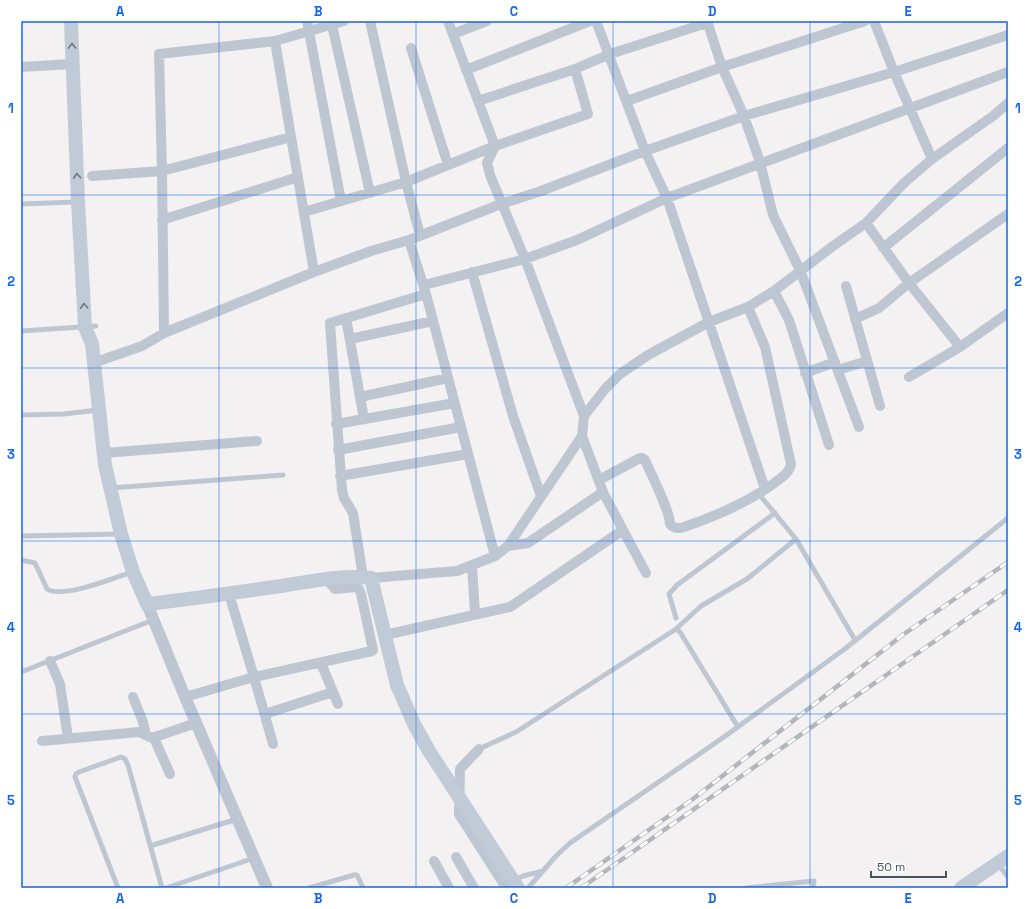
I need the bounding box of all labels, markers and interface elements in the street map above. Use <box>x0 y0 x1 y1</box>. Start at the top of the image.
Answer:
text: A <box>116 3 125 20</box>
text: B <box>314 3 323 20</box>
text: C <box>510 3 518 20</box>
text: D <box>708 3 717 20</box>
text: E <box>904 3 912 20</box>
one-way arrow <box>67 43 76 49</box>
text: 1 <box>8 100 14 117</box>
text: 1 <box>1015 100 1021 117</box>
one-way arrow <box>73 173 82 179</box>
text: 2 <box>7 273 15 290</box>
text: 2 <box>1014 273 1022 290</box>
one-way arrow <box>80 303 89 309</box>
text: 3 <box>7 446 15 463</box>
text: 3 <box>1014 446 1022 463</box>
text: 4 <box>7 619 15 636</box>
text: 4 <box>1014 619 1022 636</box>
text: 5 <box>7 792 15 809</box>
text: 5 <box>1014 792 1022 809</box>
scale bar <box>871 853 946 879</box>
text: 50 m <box>877 859 905 875</box>
text: A <box>116 890 125 907</box>
text: B <box>314 890 323 907</box>
text: C <box>510 890 518 907</box>
text: D <box>708 890 717 907</box>
text: E <box>904 890 912 907</box>

